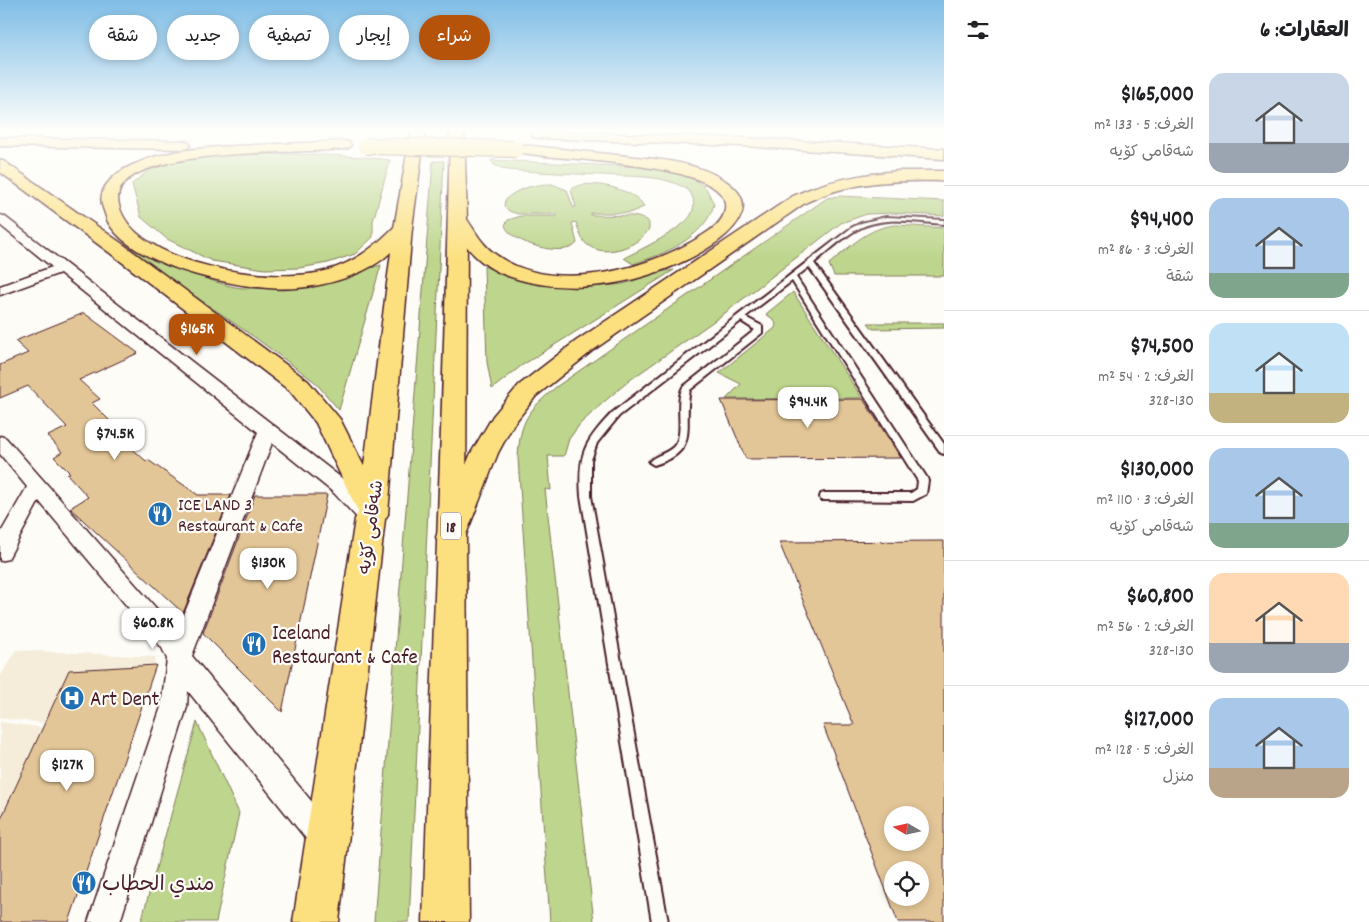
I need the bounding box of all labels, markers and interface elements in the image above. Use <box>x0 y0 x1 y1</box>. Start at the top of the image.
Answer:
chip: شقة <box>89 15 157 60</box>
chip: جديد <box>167 15 239 60</box>
chip: تصفية <box>249 15 329 60</box>
chip: إيجار <box>339 15 409 60</box>
chip: شراء <box>419 15 490 60</box>
icon: filters <box>964 16 992 44</box>
text: العقارات: 6 <box>1260 17 1349 47</box>
text: $165,000 <box>1120 81 1194 111</box>
icon: home <box>1249 93 1309 153</box>
text: الغرف: 5 · 133 m² <box>1094 114 1194 137</box>
text: شەقامی کۆیە <box>1110 141 1194 164</box>
text: $94,400 <box>1129 206 1194 236</box>
icon: home <box>1249 218 1309 278</box>
text: الغرف: 3 · 86 m² <box>1098 239 1194 262</box>
text: شقة <box>1166 266 1194 289</box>
pin: $165K <box>162 314 232 356</box>
text: $165K <box>180 318 214 341</box>
text: $74,500 <box>1130 333 1194 363</box>
icon: home <box>1249 343 1309 403</box>
text: الغرف: 2 · 54 m² <box>1098 366 1194 389</box>
pin: $94.4K <box>767 386 849 429</box>
text: 328-130 <box>1149 390 1194 413</box>
text: $94.4K <box>789 391 827 414</box>
pin: $74.5K <box>74 418 156 461</box>
text: $74.5K <box>96 423 134 446</box>
text: $130,000 <box>1120 456 1194 486</box>
icon: home <box>1249 468 1309 528</box>
street label: شەقامی کۆیە <box>353 479 391 576</box>
text: الغرف: 3 · 110 m² <box>1096 489 1194 512</box>
place label: ICE LAND 3 Restaurant & Cafe <box>178 494 303 540</box>
restaurant icon: ICE LAND 3 Restaurant & Cafe <box>147 501 173 527</box>
road number: 18 <box>441 512 461 540</box>
text: شەقامی کۆیە <box>1110 516 1194 539</box>
pin: $130K <box>233 548 303 590</box>
text: $130K <box>251 552 285 575</box>
text: $60,800 <box>1126 583 1194 613</box>
icon: home <box>1249 593 1309 653</box>
pin: $60.8K <box>112 608 194 650</box>
text: $60.8K <box>132 612 174 635</box>
text: الغرف: 2 · 56 m² <box>1097 616 1194 639</box>
place label: Iceland Restaurant & Cafe <box>272 620 418 674</box>
restaurant icon: Iceland Restaurant & Cafe <box>241 631 267 657</box>
text: 328-130 <box>1149 640 1194 663</box>
hospital icon: Art Dent <box>59 685 85 711</box>
place label: Art Dent <box>90 686 160 716</box>
text: $127,000 <box>1123 706 1194 736</box>
icon: home <box>1249 718 1309 778</box>
text: الغرف: 5 · 128 m² <box>1095 739 1194 762</box>
pin: $127K <box>32 750 102 792</box>
text: $127K <box>51 754 83 777</box>
text: منزل <box>1162 766 1194 789</box>
north arrow <box>884 806 929 851</box>
map controls <box>884 806 929 906</box>
button: locate <box>884 861 929 906</box>
restaurant icon: مندي الحطاب <box>71 870 97 896</box>
place label: مندي الحطاب <box>102 871 215 901</box>

